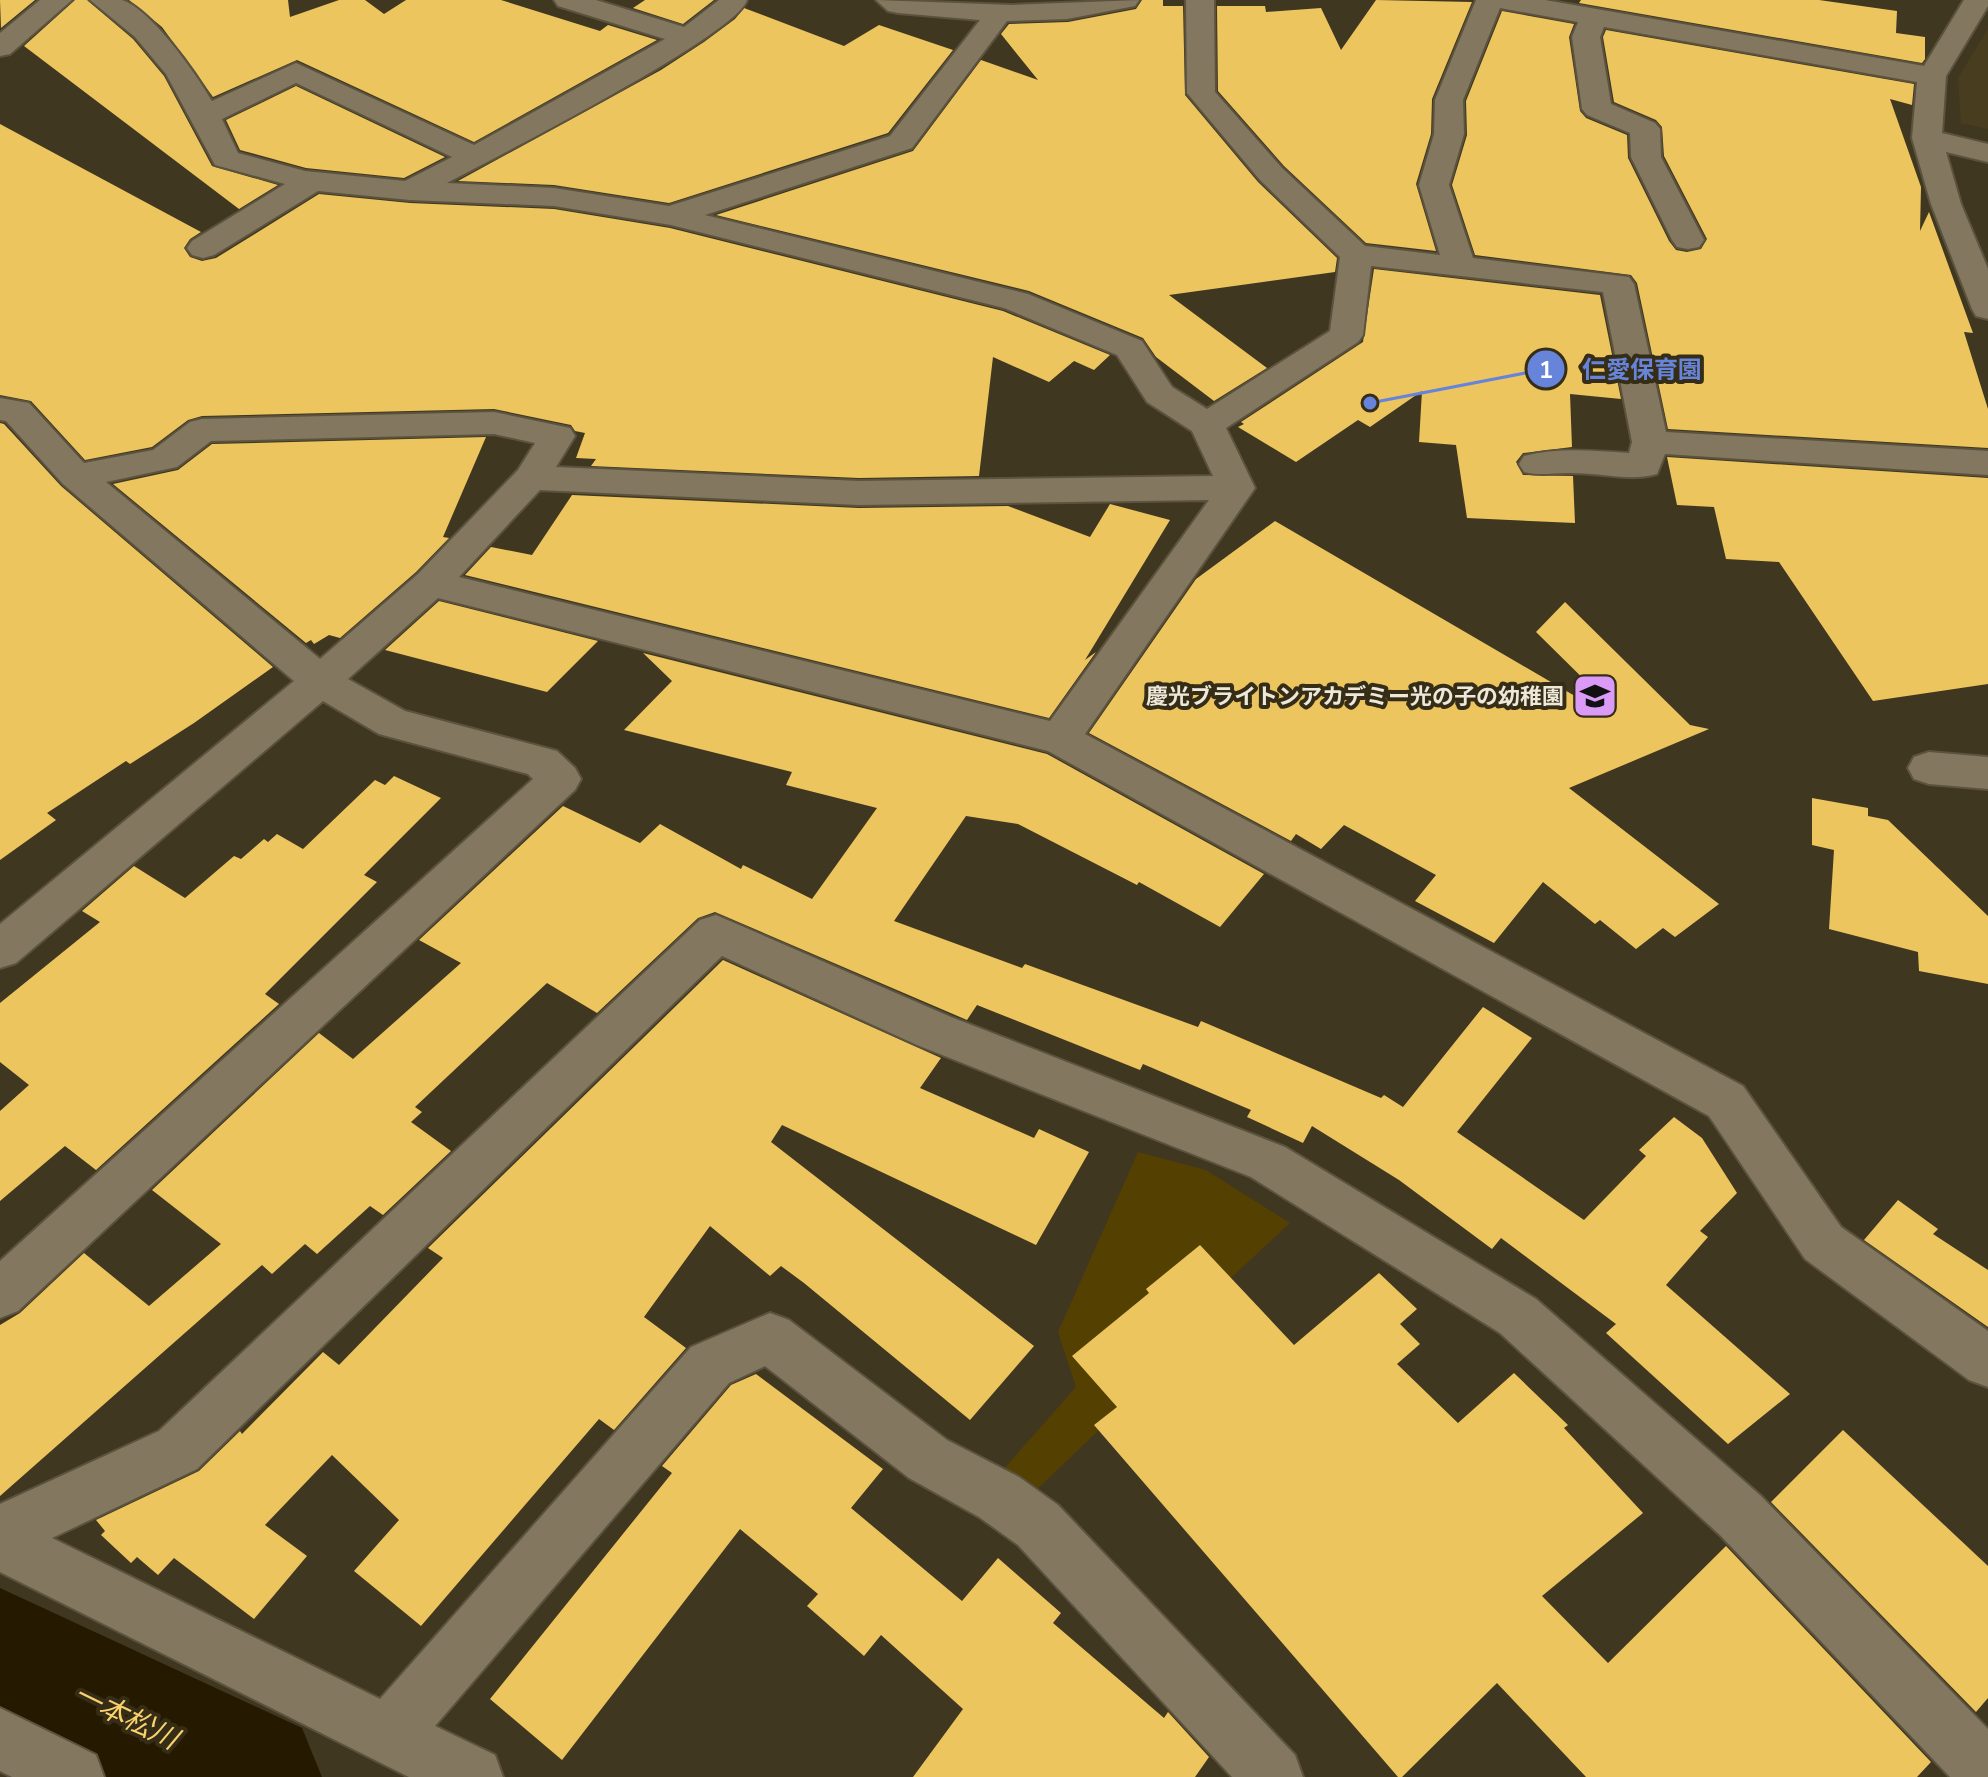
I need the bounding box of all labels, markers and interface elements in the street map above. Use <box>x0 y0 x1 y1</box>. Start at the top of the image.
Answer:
callout: 仁愛保育園 <box>1526 345 1718 393</box>
text: 1 <box>1539 354 1553 386</box>
text: 仁愛保育園 <box>1582 354 1702 386</box>
school or university icon: 慶光ブライトンアカデミー光の子の幼稚園 <box>1571 672 1619 720</box>
place label: 慶光ブライトンアカデミー光の子の幼稚園 <box>1146 682 1564 712</box>
water label: 一本松川 <box>67 1675 187 1760</box>

